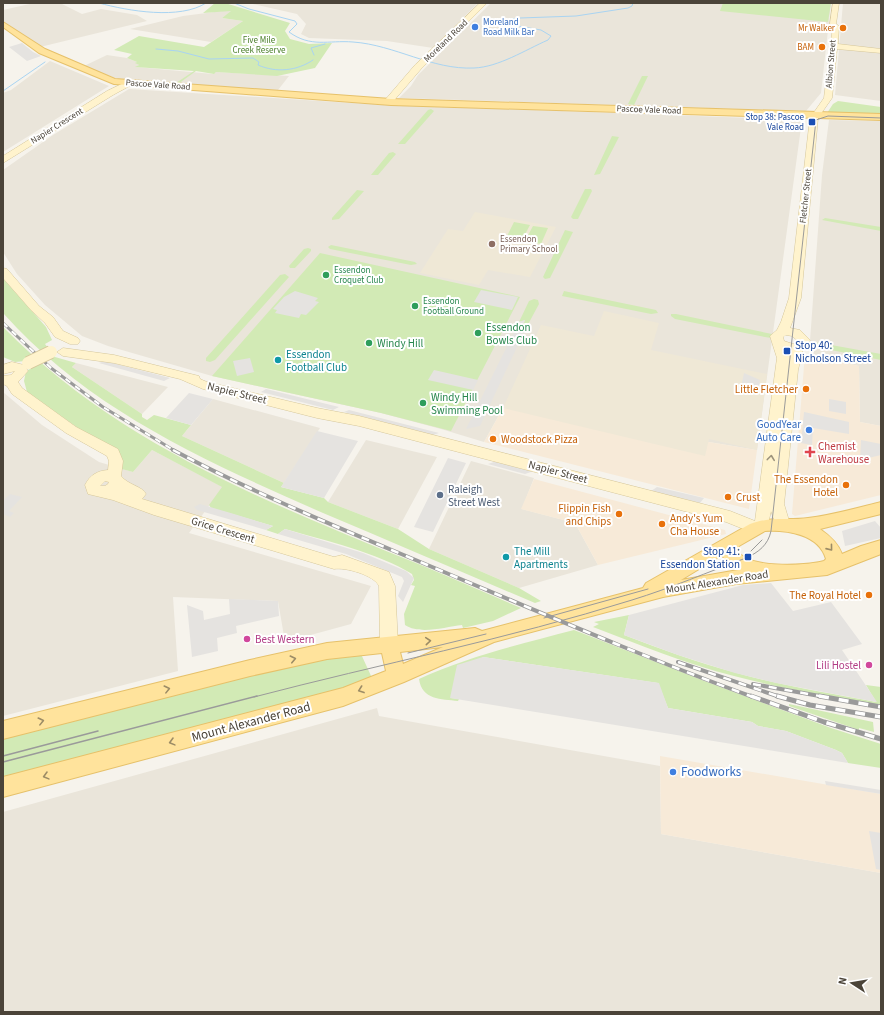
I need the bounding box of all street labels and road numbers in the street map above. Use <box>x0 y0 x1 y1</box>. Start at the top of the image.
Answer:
street label: Moreland Road <box>421 17 471 65</box>
street label: Albion Street <box>822 39 840 89</box>
street label: Pascoe Vale Road <box>125 76 191 94</box>
street label: Pascoe Vale Road <box>616 102 682 118</box>
street label: Napier Crescent <box>28 105 86 147</box>
street label: Fletcher Street <box>797 168 815 224</box>
street label: Napier Street <box>206 378 268 408</box>
street label: Napier Street <box>527 457 589 487</box>
street label: Grice Crescent <box>189 513 257 547</box>
street label: Mount Alexander Road <box>665 566 769 598</box>
street label: Mount Alexander Road <box>190 697 312 747</box>

